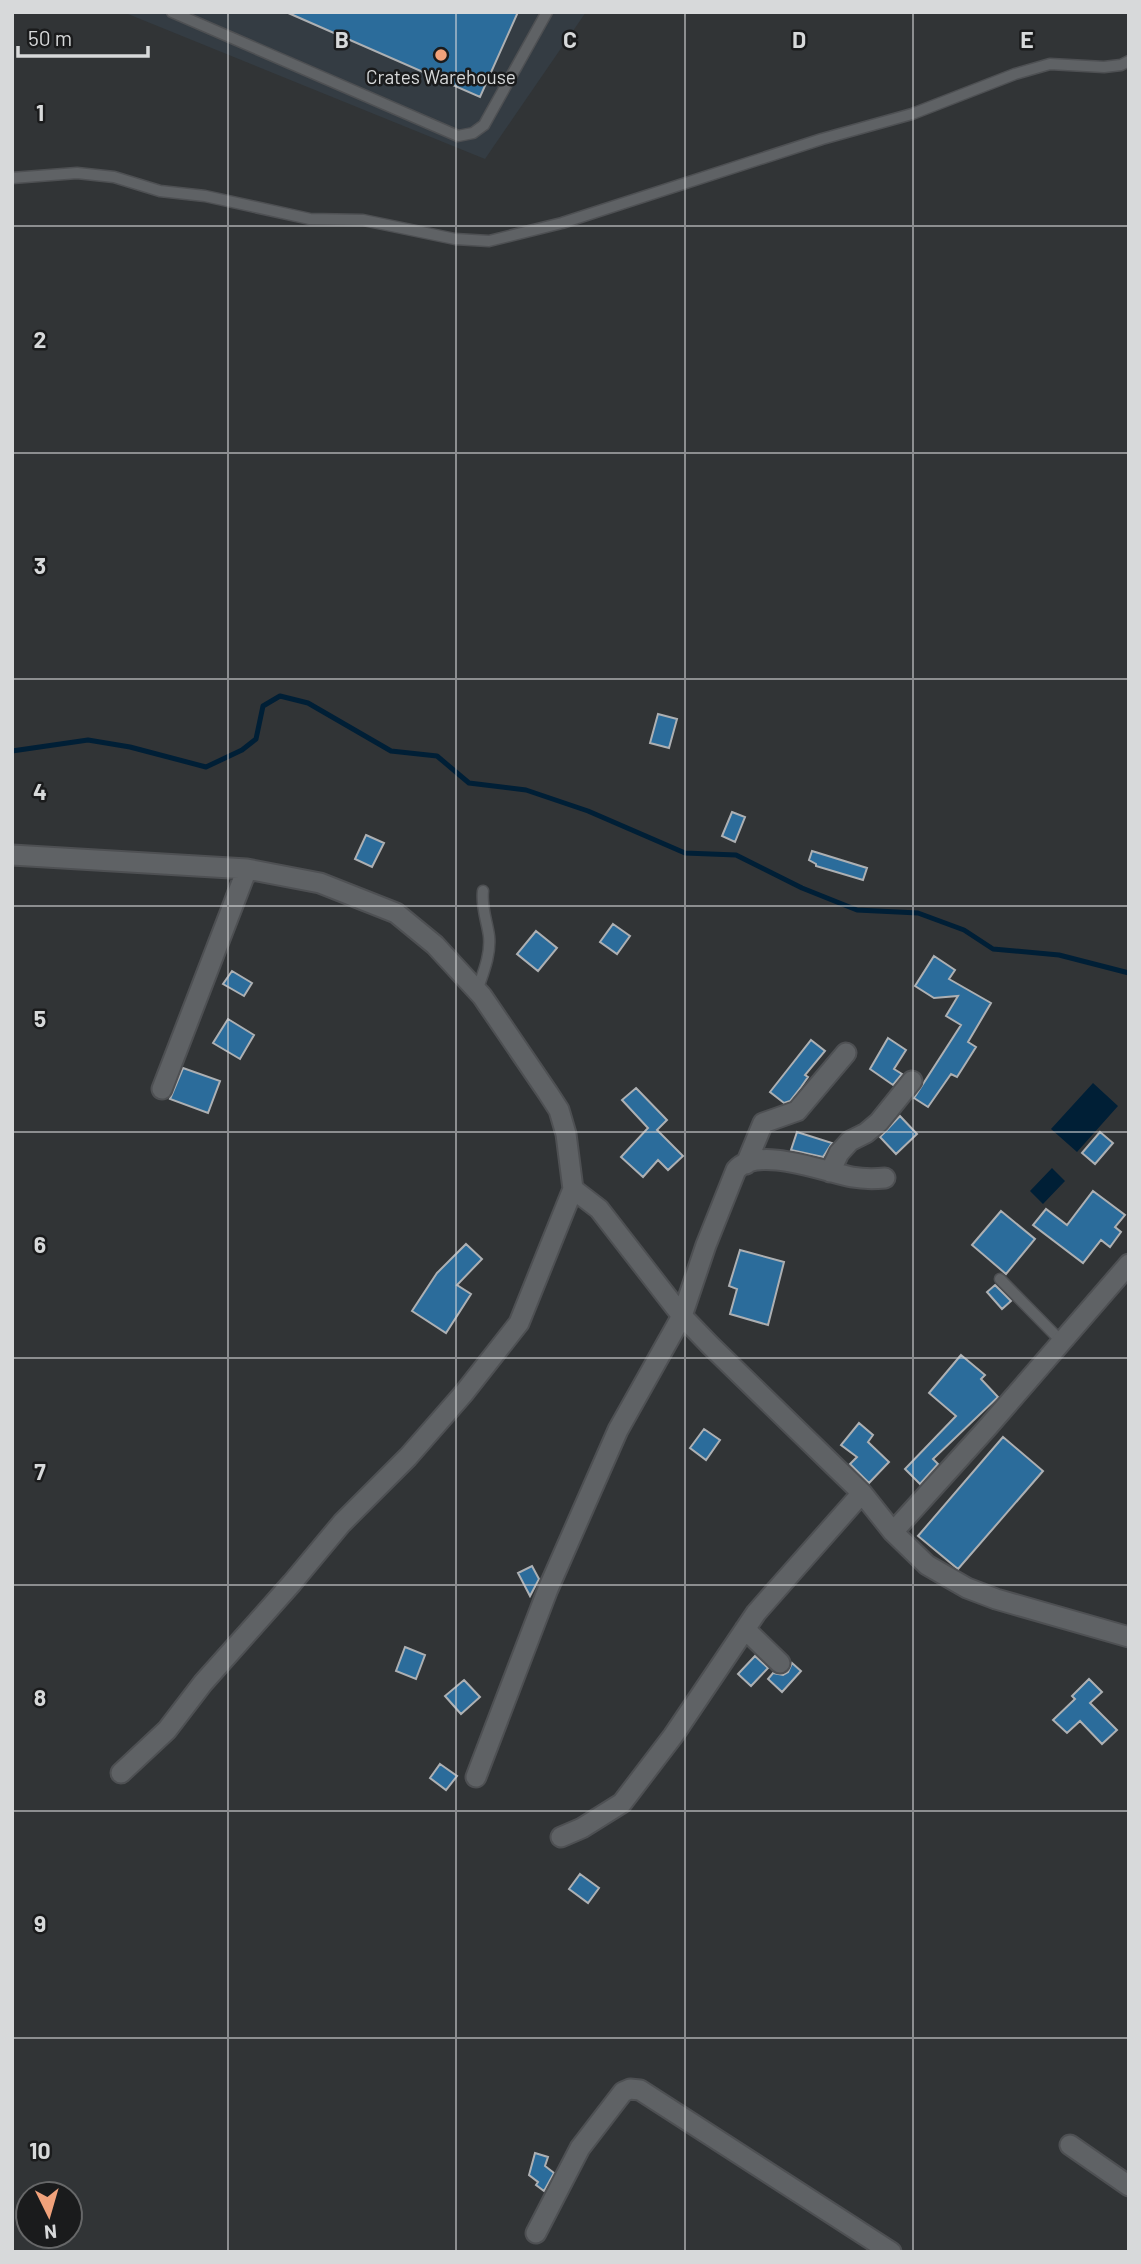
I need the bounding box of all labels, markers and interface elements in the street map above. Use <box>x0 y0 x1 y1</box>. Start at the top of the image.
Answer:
scale bar <box>18 14 147 58</box>
text: 50 m <box>28 25 72 50</box>
text: B <box>335 25 349 53</box>
text: C <box>563 25 577 53</box>
text: D <box>792 25 806 53</box>
text: E <box>1020 25 1034 53</box>
marker: Crates Warehouse <box>433 47 449 63</box>
place label: Crates Warehouse <box>366 65 516 88</box>
text: 1 <box>36 98 44 126</box>
text: 2 <box>34 325 46 353</box>
text: 3 <box>34 551 46 579</box>
text: 4 <box>33 777 47 805</box>
text: 5 <box>34 1004 46 1032</box>
text: 6 <box>34 1230 46 1258</box>
text: 7 <box>34 1457 46 1485</box>
text: 8 <box>34 1683 46 1711</box>
text: 9 <box>34 1909 46 1937</box>
text: 10 <box>29 2136 51 2164</box>
north arrow <box>14 2180 84 2250</box>
text: N <box>43 2220 58 2244</box>

